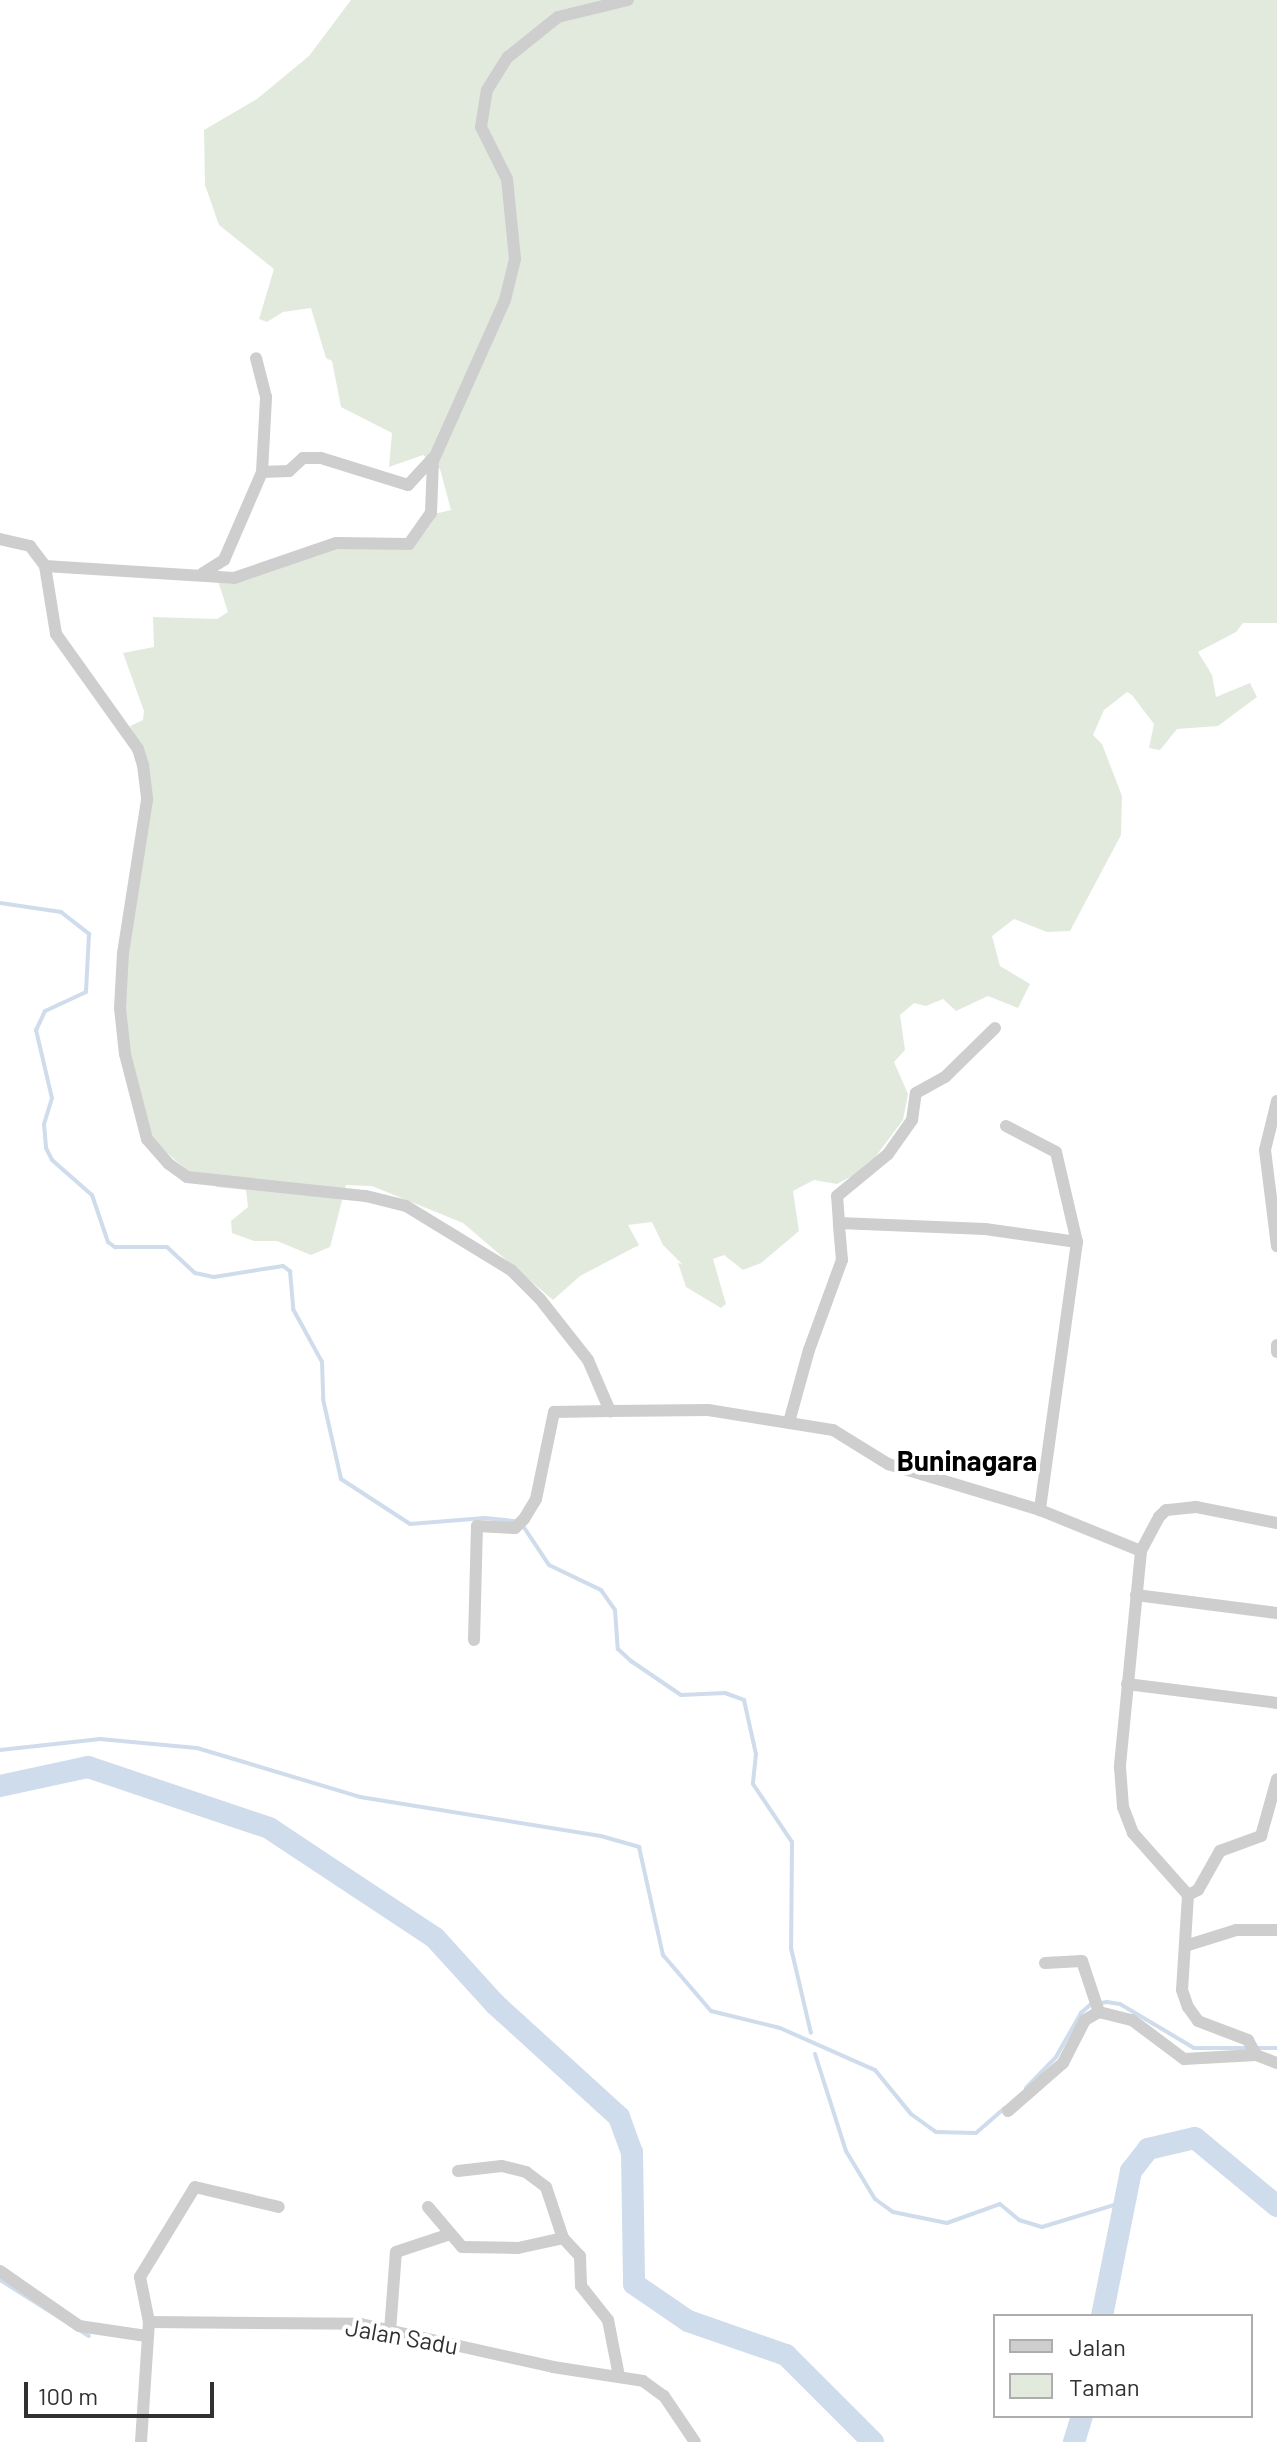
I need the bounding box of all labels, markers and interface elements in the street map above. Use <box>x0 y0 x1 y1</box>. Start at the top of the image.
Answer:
district label: Buninagara <box>897 1443 1037 1477</box>
street label: Jalan Sadu <box>343 2312 461 2360</box>
legend <box>993 2314 1253 2418</box>
text: Jalan <box>1069 2332 1126 2361</box>
scale bar <box>28 2366 218 2416</box>
text: Taman <box>1069 2372 1140 2401</box>
text: 100 m <box>38 2381 98 2410</box>

